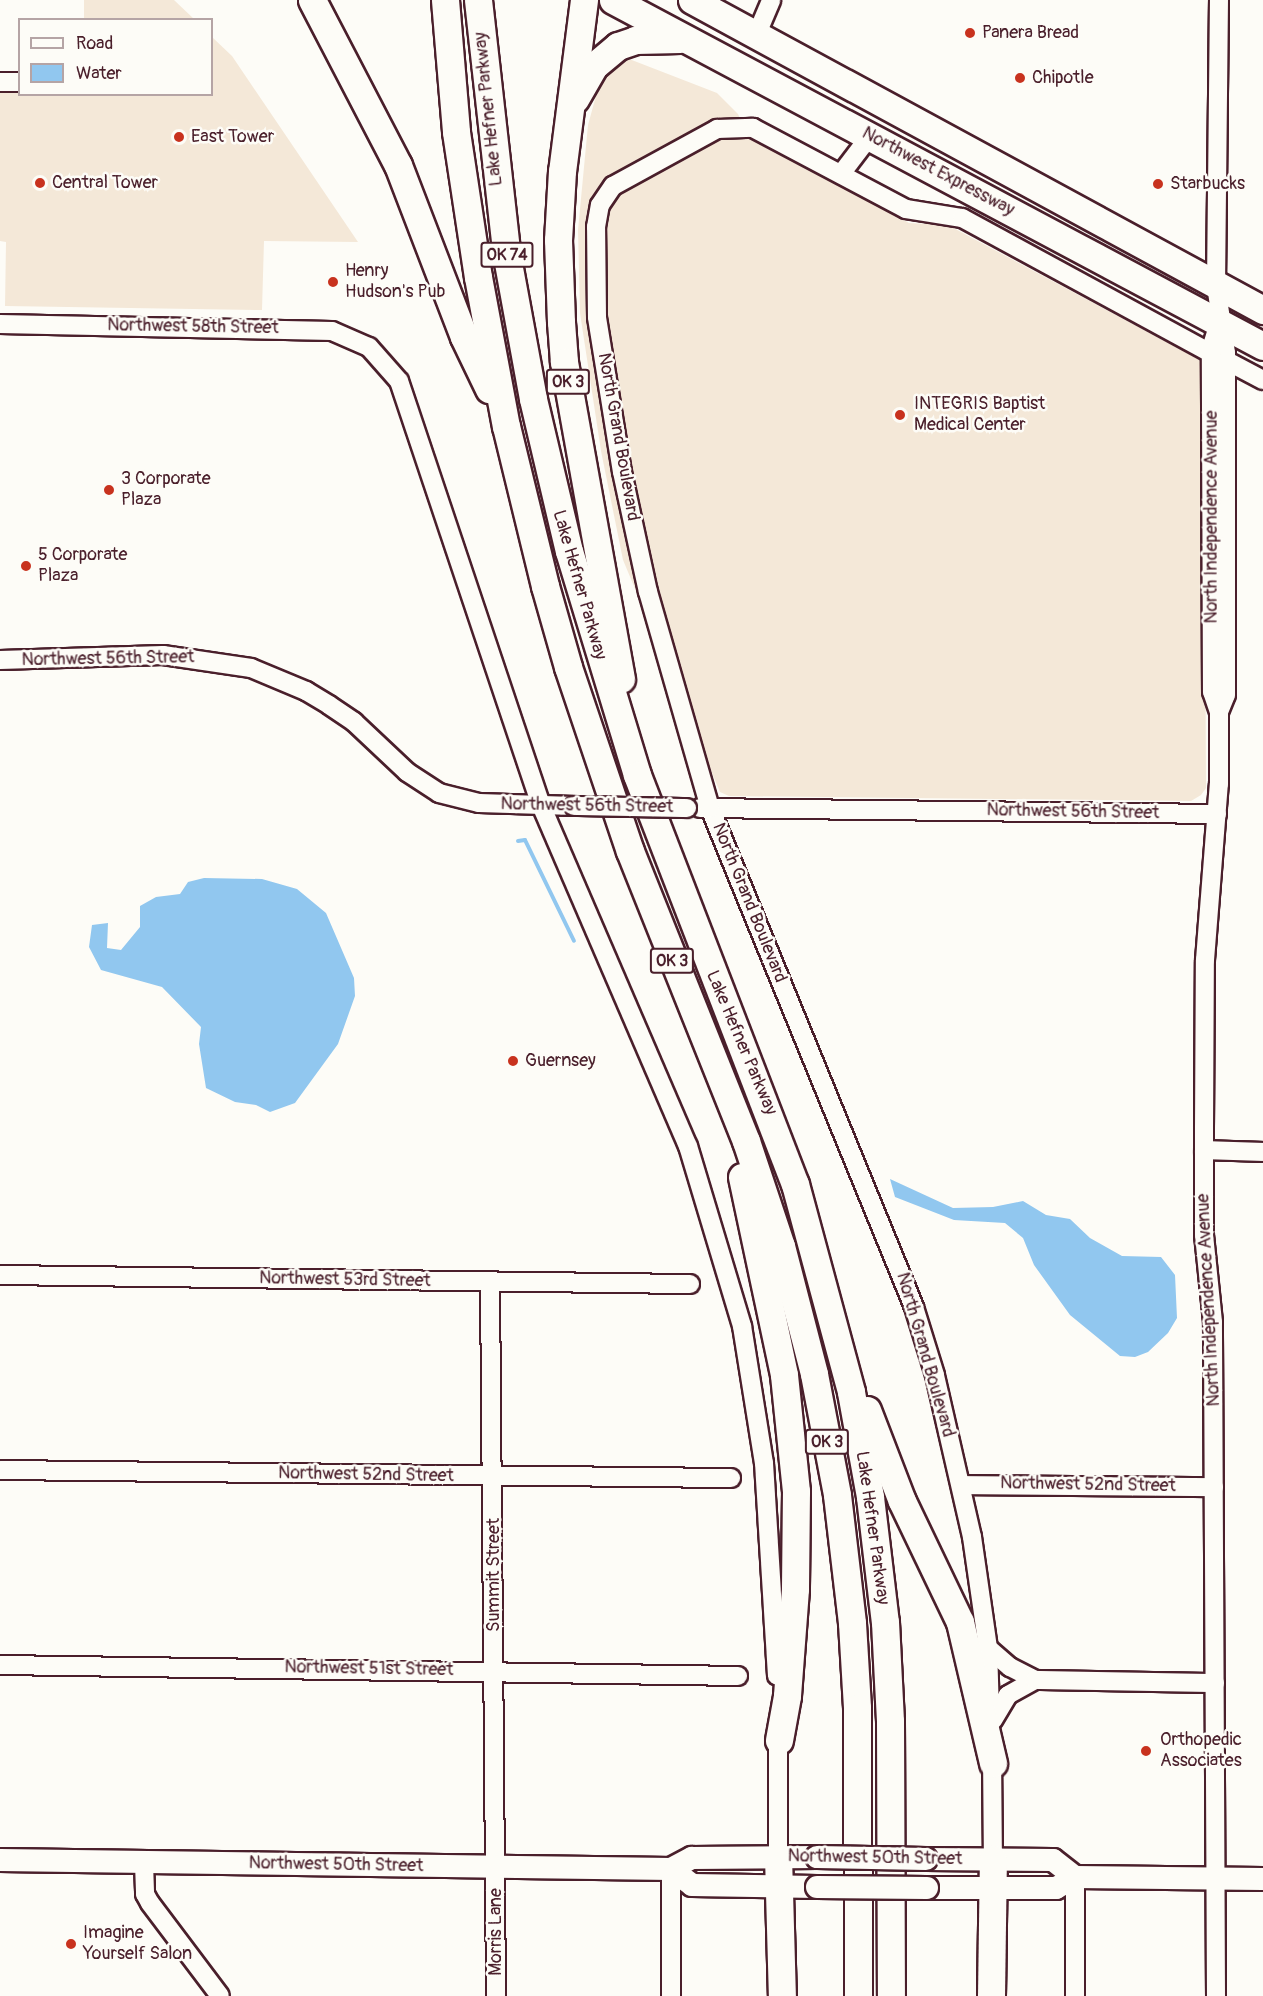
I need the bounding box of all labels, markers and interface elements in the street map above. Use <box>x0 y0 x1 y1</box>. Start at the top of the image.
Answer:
legend <box>18 18 213 96</box>
place label: Panera Bread <box>982 22 1079 44</box>
marker: Panera Bread <box>963 26 977 40</box>
street label: Lake Hefner Parkway <box>470 31 508 187</box>
text: Road <box>76 32 113 55</box>
text: Water <box>76 62 122 85</box>
place label: Chipotle <box>1032 67 1094 89</box>
marker: Chipotle <box>1013 71 1027 85</box>
street label: Northwest Expressway <box>858 123 1018 221</box>
place label: East Tower <box>191 126 274 148</box>
marker: East Tower <box>172 130 186 144</box>
place label: Central Tower <box>52 172 158 194</box>
place label: Starbucks <box>1170 173 1245 195</box>
marker: Central Tower <box>33 176 47 190</box>
marker: Starbucks <box>1151 177 1165 191</box>
road number: OK 74 <box>480 242 534 268</box>
place label: Henry Hudson's Pub <box>345 261 445 304</box>
marker: Henry Hudson's Pub <box>326 275 340 289</box>
street label: Northwest 58th Street <box>107 315 279 339</box>
street label: North Grand Boulevard <box>593 351 643 523</box>
road number: OK 3 <box>546 369 590 395</box>
place label: INTEGRIS Baptist Medical Center <box>914 394 1045 436</box>
marker: INTEGRIS Baptist Medical Center <box>891 406 909 424</box>
street label: North Independence Avenue <box>1201 410 1223 624</box>
place label: 3 Corporate Plaza <box>121 469 211 512</box>
marker: 3 Corporate Plaza <box>102 483 116 497</box>
street label: Lake Hefner Parkway <box>547 508 611 662</box>
place label: 5 Corporate Plaza <box>38 545 127 588</box>
marker: 5 Corporate Plaza <box>19 559 33 573</box>
street label: Northwest 56th Street <box>21 647 195 671</box>
street label: Northwest 56th Street <box>500 794 674 818</box>
street label: Northwest 56th Street <box>986 800 1160 824</box>
street label: North Grand Boulevard <box>707 820 791 986</box>
road number: OK 3 <box>650 948 694 974</box>
street label: Lake Hefner Parkway <box>701 968 781 1118</box>
place label: Guernsey <box>525 1050 596 1072</box>
marker: Guernsey <box>506 1054 520 1068</box>
street label: North Independence Avenue <box>1193 1193 1225 1407</box>
street label: Northwest 53rd Street <box>259 1268 431 1292</box>
street label: North Grand Boulevard <box>891 1270 959 1440</box>
road number: OK 3 <box>804 1429 850 1455</box>
street label: Lake Hefner Parkway <box>851 1450 893 1606</box>
street label: Northwest 52nd Street <box>278 1463 454 1487</box>
street label: Northwest 52nd Street <box>1000 1473 1176 1497</box>
street label: Summit Street <box>483 1518 505 1632</box>
street label: Northwest 51st Street <box>284 1657 454 1681</box>
place label: Orthopedic Associates <box>1160 1730 1242 1772</box>
marker: Orthopedic Associates <box>1137 1742 1155 1760</box>
street label: Northwest 50th Street <box>787 1846 963 1870</box>
street label: Northwest 50th Street <box>248 1853 424 1877</box>
street label: Morris Lane <box>485 1888 507 1976</box>
place label: Imagine Yourself Salon <box>83 1923 192 1966</box>
marker: Imagine Yourself Salon <box>64 1937 78 1951</box>

